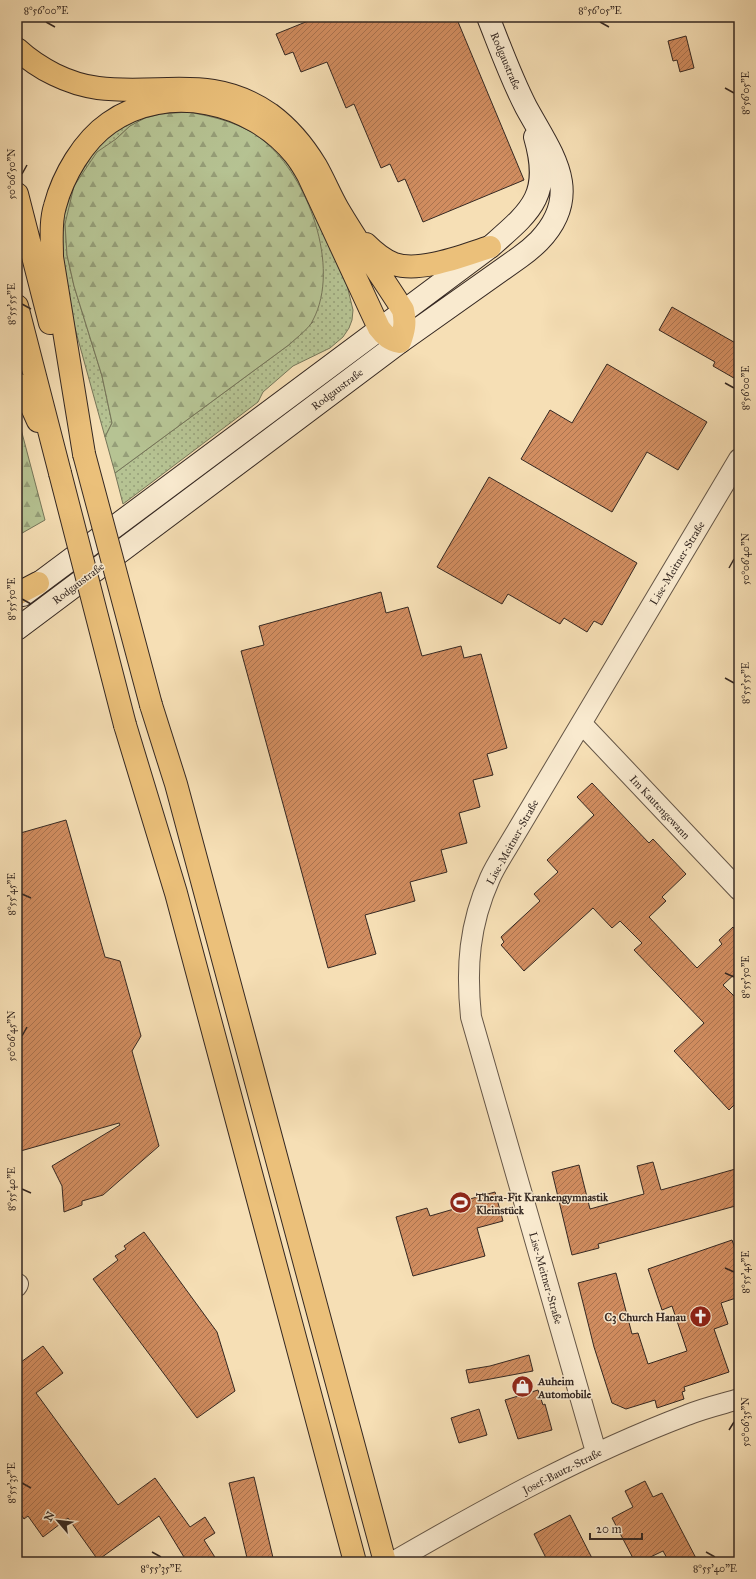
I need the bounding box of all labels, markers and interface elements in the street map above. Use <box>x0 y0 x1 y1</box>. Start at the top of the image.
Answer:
text: 8°56'00"E <box>24 5 68 17</box>
text: 8°56'05"E <box>578 5 622 17</box>
street label: Rodgaustraße <box>488 30 524 92</box>
text: 8°56'05"E <box>740 71 752 115</box>
text: 50°06'50"N <box>6 148 18 200</box>
text: 8°55'55"E <box>6 283 18 325</box>
street label: Rodgaustraße <box>309 365 366 413</box>
text: 8°56'00"E <box>740 366 752 410</box>
street label: Lise-Meitner-Straße <box>647 519 708 607</box>
text: 50°06'40"N <box>740 532 752 585</box>
street label: Rodgaustraße <box>50 559 107 607</box>
text: 8°55'50"E <box>6 577 18 621</box>
text: 8°55'55"E <box>740 662 752 704</box>
street label: Im Kautengewann <box>627 773 693 842</box>
street label: Lise-Meitner-Straße <box>484 797 541 887</box>
text: 8°55'45"E <box>6 873 18 915</box>
text: 8°55'50"E <box>740 955 752 999</box>
text: 50°06'45"N <box>6 1010 18 1061</box>
text: 8°55'40"E <box>6 1167 18 1211</box>
sports icon: Thera-Fit Krankengymnastik Kleinstück <box>448 1190 474 1216</box>
place label: Thera-Fit Krankengymnastik Kleinstück <box>475 1191 609 1217</box>
street label: Lise-Meitner-Straße <box>526 1230 565 1326</box>
text: 8°55'45"E <box>740 1251 752 1293</box>
church icon: C3 Church Hanau <box>688 1304 714 1330</box>
place label: C3 Church Hanau <box>605 1311 686 1325</box>
shop icon: Auheim Automobile <box>510 1374 536 1400</box>
place label: Auheim Automobile <box>537 1375 592 1401</box>
text: 50°06'35"N <box>740 1397 752 1447</box>
street label: Josef-Bautz-Straße <box>520 1446 605 1498</box>
text: 8°55'35"E <box>6 1462 18 1504</box>
north arrow <box>38 1501 78 1541</box>
text: N <box>42 1509 58 1524</box>
scale bar <box>590 1515 642 1541</box>
text: 20 m <box>596 1522 622 1536</box>
text: 8°55'35"E <box>140 1563 182 1575</box>
text: 8°55'40"E <box>693 1563 737 1575</box>

